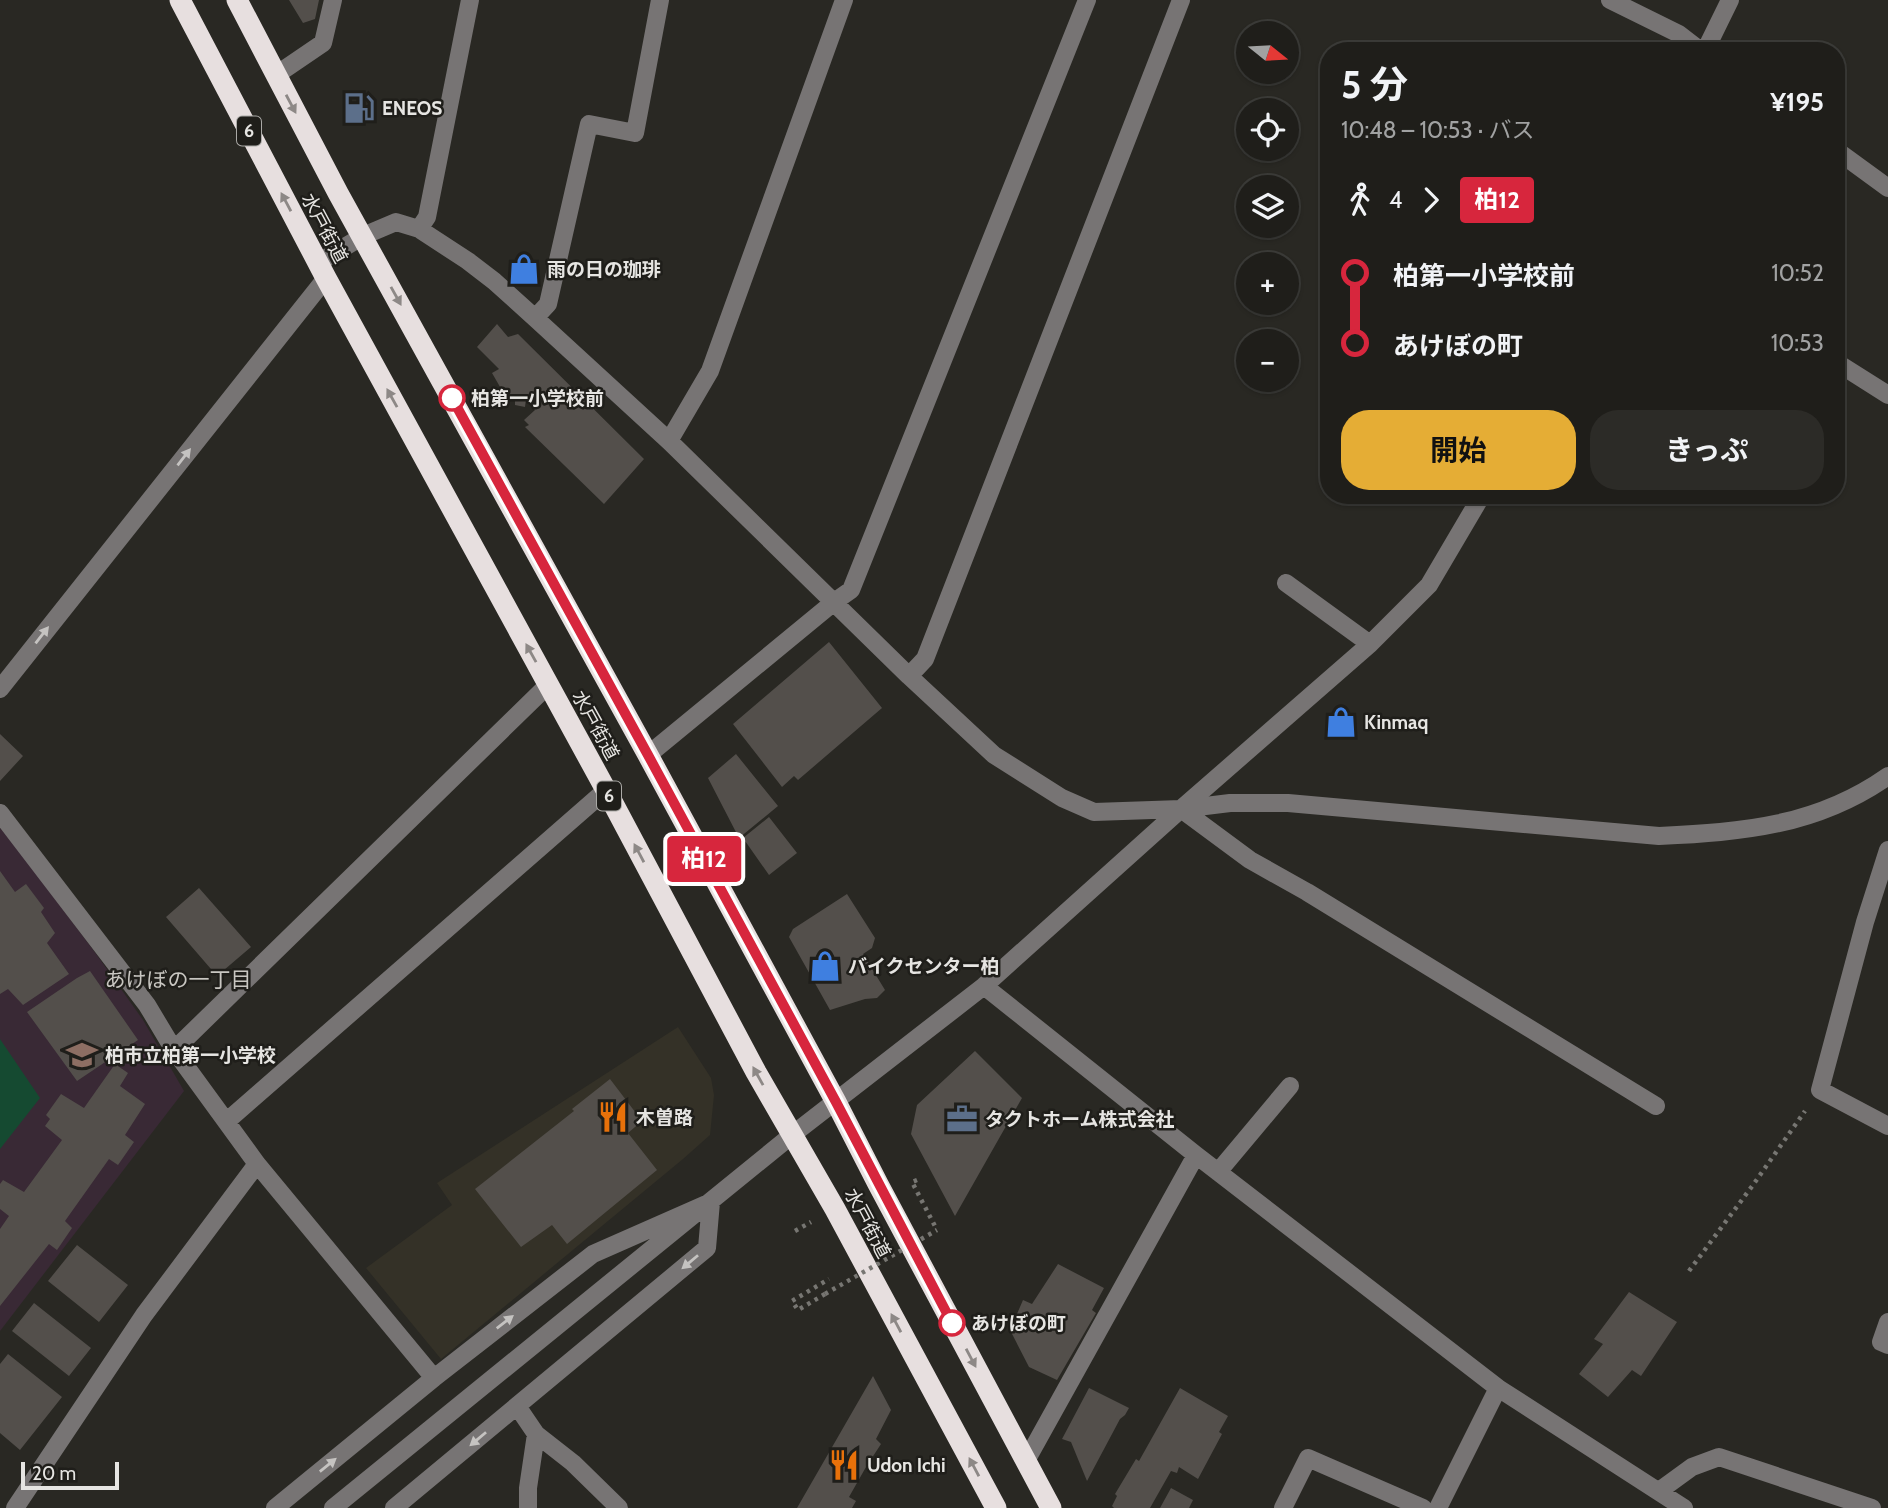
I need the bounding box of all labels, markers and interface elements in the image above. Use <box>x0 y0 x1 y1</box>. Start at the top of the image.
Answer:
north arrow <box>1236 21 1298 84</box>
map controls <box>1236 21 1299 392</box>
text: 5 分 <box>1341 61 1408 108</box>
text: ¥195 <box>1770 86 1824 118</box>
fuel station icon: ENEOS <box>342 91 376 125</box>
one-way arrow <box>285 94 297 114</box>
place label: ENEOS <box>382 97 442 120</box>
button: locate <box>1236 98 1299 161</box>
road number: 6 <box>237 116 261 146</box>
text: 10:48 – 10:53 · バス <box>1341 116 1534 144</box>
button: layers <box>1236 175 1299 238</box>
icon: walk <box>1341 181 1379 219</box>
icon: forward <box>1412 181 1450 219</box>
text: 柏12 <box>1474 185 1520 214</box>
text: 4 <box>1389 186 1402 214</box>
street label: 水戸街道 <box>297 189 353 267</box>
one-way arrow <box>280 193 292 212</box>
shop icon: 雨の日の珈琲 <box>507 252 541 286</box>
button: + <box>1236 252 1299 315</box>
place label: 雨の日の珈琲 <box>547 258 661 281</box>
text: 10:52 <box>1771 259 1824 287</box>
text: 柏第一小学校前 <box>1393 260 1575 292</box>
one-way arrow <box>390 286 402 306</box>
button: − <box>1236 329 1299 392</box>
text: 10:53 <box>1771 329 1824 357</box>
text: あけぼの町 <box>1393 330 1523 362</box>
marker: 柏第一小学校前 <box>439 385 465 411</box>
place label: 柏第一小学校前 <box>471 387 604 410</box>
one-way arrow <box>386 388 398 408</box>
button: 開始 <box>1341 410 1576 490</box>
button: きっぷ <box>1590 410 1824 490</box>
one-way arrow <box>176 448 191 466</box>
one-way arrow <box>35 626 49 644</box>
one-way arrow <box>525 644 537 663</box>
street label: 水戸街道 <box>567 686 624 764</box>
shop icon: Kinmaq <box>1324 705 1358 739</box>
place label: Kinmaq <box>1364 711 1428 734</box>
road number: 6 <box>597 782 621 810</box>
line badge: 柏12 <box>664 836 744 882</box>
one-way arrow <box>634 843 646 863</box>
text: 柏12 <box>681 844 727 873</box>
shop icon: バイクセンター柏 <box>808 949 842 983</box>
place label: バイクセンター柏 <box>848 955 1000 978</box>
district label: あけぼの一丁目 <box>105 967 252 992</box>
school or university icon: 柏市立柏第一小学校 <box>65 1038 99 1072</box>
place label: 柏市立柏第一小学校 <box>105 1044 276 1067</box>
one-way arrow <box>752 1066 764 1085</box>
restaurant icon: 木曽路 <box>596 1100 630 1134</box>
office icon: タクトホーム株式会社 <box>945 1102 979 1136</box>
place label: 木曽路 <box>636 1106 693 1129</box>
place label: タクトホーム株式会社 <box>985 1108 1174 1131</box>
street label: 水戸街道 <box>840 1184 896 1262</box>
one-way arrow <box>682 1254 699 1269</box>
marker: あけぼの町 <box>939 1310 965 1336</box>
place label: あけぼの町 <box>971 1312 1066 1335</box>
one-way arrow <box>890 1313 902 1333</box>
one-way arrow <box>496 1316 514 1330</box>
one-way arrow <box>964 1348 976 1368</box>
one-way arrow <box>469 1431 487 1446</box>
restaurant icon: Udon Ichi <box>827 1448 861 1482</box>
place label: Udon Ichi <box>867 1454 946 1477</box>
one-way arrow <box>968 1457 979 1477</box>
one-way arrow <box>319 1458 336 1473</box>
scale bar <box>21 1459 119 1491</box>
text: 20 m <box>32 1462 76 1485</box>

